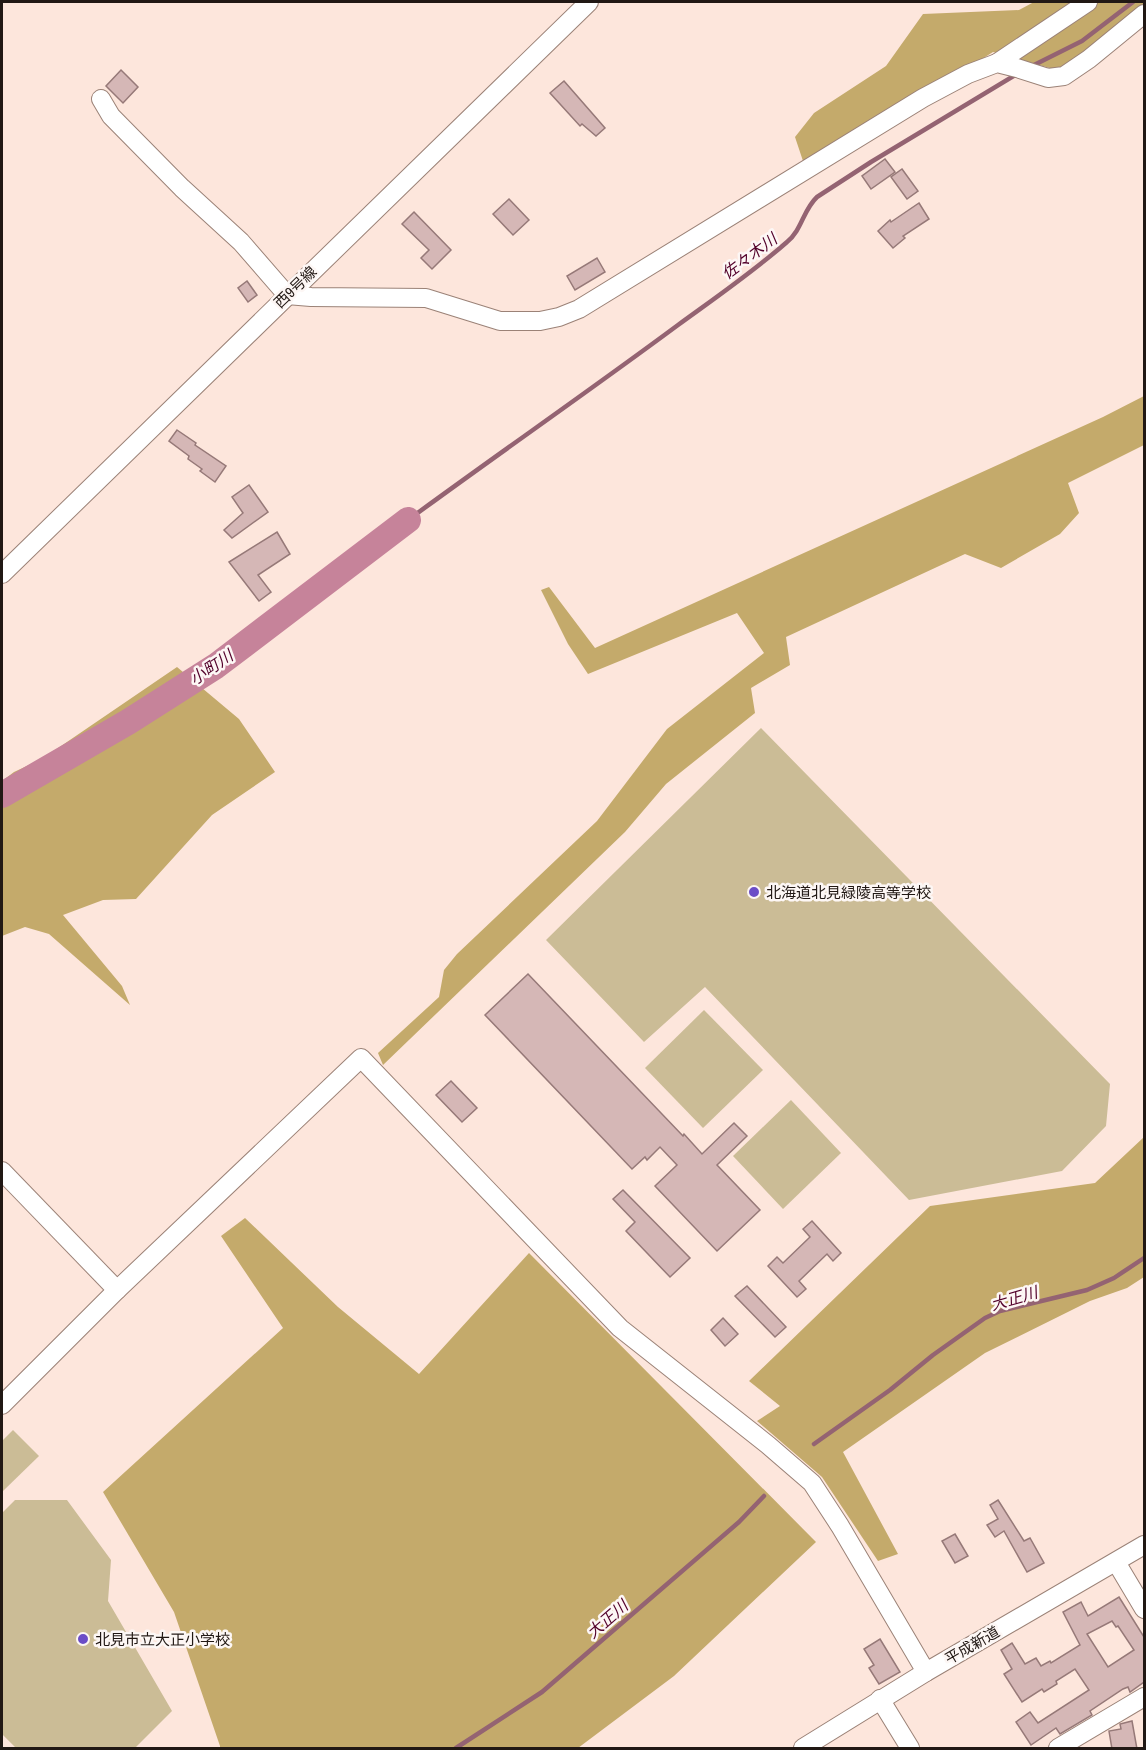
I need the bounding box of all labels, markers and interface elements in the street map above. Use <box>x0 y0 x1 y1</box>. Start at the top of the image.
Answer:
water label: 佐々木川 <box>717 227 783 284</box>
street label: 西9号線 <box>269 261 321 313</box>
water label: 小町川 <box>185 643 239 690</box>
place label: 北海道北見緑陵高等学校 <box>766 882 931 903</box>
marker: 北海道北見緑陵高等学校 <box>747 885 761 899</box>
water label: 大正川 <box>988 1280 1042 1315</box>
water label: 大正川 <box>582 1594 634 1643</box>
street label: 平成新道 <box>941 1621 1003 1669</box>
place label: 北見市立大正小学校 <box>95 1629 230 1650</box>
marker: 北見市立大正小学校 <box>76 1632 90 1646</box>

